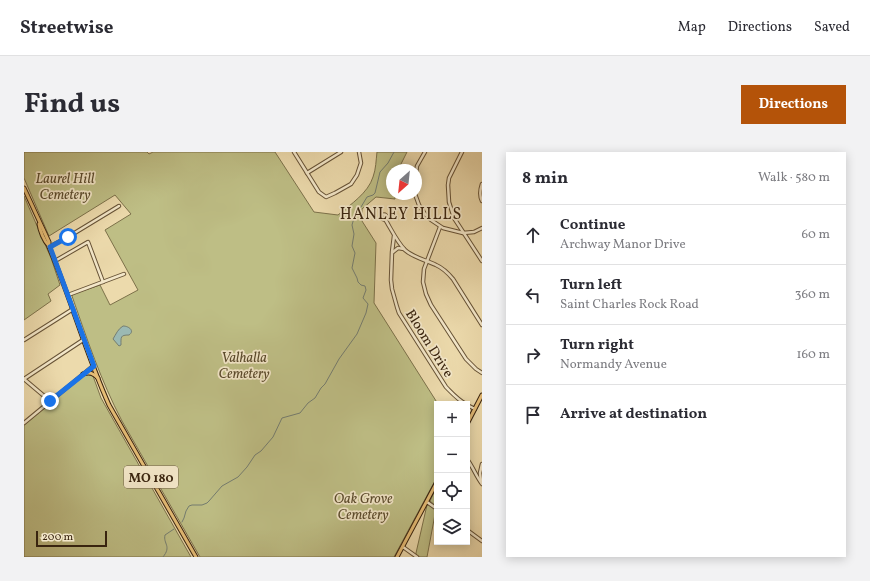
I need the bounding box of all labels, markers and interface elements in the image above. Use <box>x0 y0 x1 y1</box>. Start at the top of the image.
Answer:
text: Streetwise <box>20 15 113 41</box>
text: Map <box>678 18 706 37</box>
text: Directions <box>728 18 792 37</box>
text: Saved <box>814 18 850 37</box>
text: Find us <box>24 85 120 124</box>
button: Directions <box>741 85 846 124</box>
north arrow <box>386 164 422 200</box>
text: 8 min <box>522 167 568 190</box>
text: Walk · 580 m <box>758 169 830 187</box>
park label: Laurel Hill Cemetery <box>36 170 95 205</box>
district label: HANLEY HILLS <box>340 204 462 226</box>
text: Continue <box>560 215 625 236</box>
icon: ahead <box>522 224 544 246</box>
text: 60 m <box>802 226 830 244</box>
route start <box>59 228 77 246</box>
text: Archway Manor Drive <box>560 236 686 254</box>
text: Turn left <box>560 275 622 296</box>
icon: left <box>522 284 544 306</box>
text: 360 m <box>795 286 830 304</box>
text: Saint Charles Rock Road <box>560 296 699 314</box>
street label: Bloom Drive <box>400 306 457 382</box>
text: Turn right <box>560 335 634 356</box>
icon: right <box>522 344 544 366</box>
text: 160 m <box>796 346 830 364</box>
park label: Valhalla Cemetery <box>218 349 270 384</box>
text: Normandy Avenue <box>560 356 667 374</box>
route end <box>41 392 59 410</box>
map controls <box>434 401 470 545</box>
button: + <box>434 401 470 437</box>
icon: arrive <box>522 404 544 426</box>
text: Arrive at destination <box>560 404 707 425</box>
button: − <box>434 437 470 473</box>
road number: MO 180 <box>124 466 178 488</box>
button: locate <box>434 473 470 509</box>
park label: Oak Grove Cemetery <box>334 490 392 525</box>
button: layers <box>434 509 470 545</box>
scale bar <box>36 529 107 548</box>
text: 200 m <box>42 530 73 545</box>

